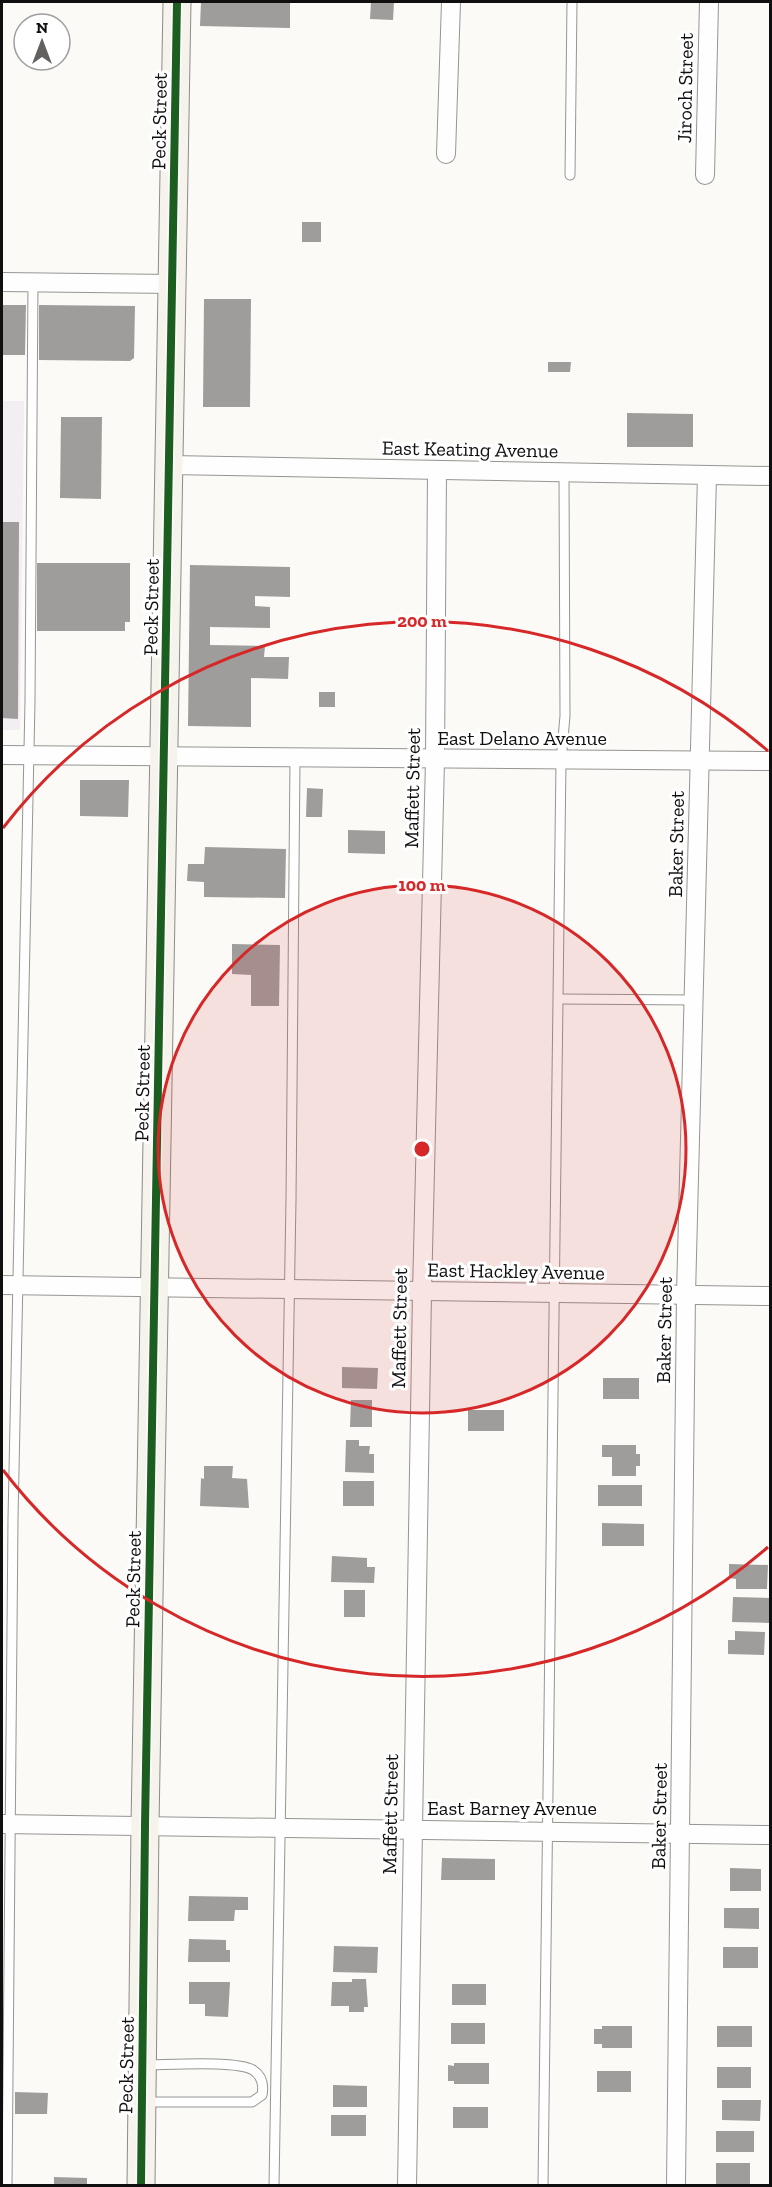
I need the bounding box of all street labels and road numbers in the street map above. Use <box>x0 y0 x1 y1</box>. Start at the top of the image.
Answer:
street label: Jiroch Street <box>672 32 698 143</box>
street label: Peck Street <box>146 72 172 170</box>
street label: East Keating Avenue <box>382 435 558 463</box>
street label: Peck Street <box>138 558 164 656</box>
street label: East Delano Avenue <box>437 726 607 750</box>
street label: Maffett Street <box>399 727 425 849</box>
street label: Baker Street <box>663 790 689 897</box>
street label: Peck Street <box>129 1044 155 1142</box>
street label: East Hackley Avenue <box>427 1257 605 1285</box>
street label: Maffett Street <box>386 1267 412 1389</box>
street label: Baker Street <box>651 1276 677 1383</box>
street label: Peck Street <box>120 1530 146 1628</box>
street label: Maffett Street <box>377 1753 403 1875</box>
street label: Baker Street <box>646 1762 672 1869</box>
street label: East Barney Avenue <box>427 1796 597 1820</box>
street label: Peck Street <box>113 2016 139 2114</box>

